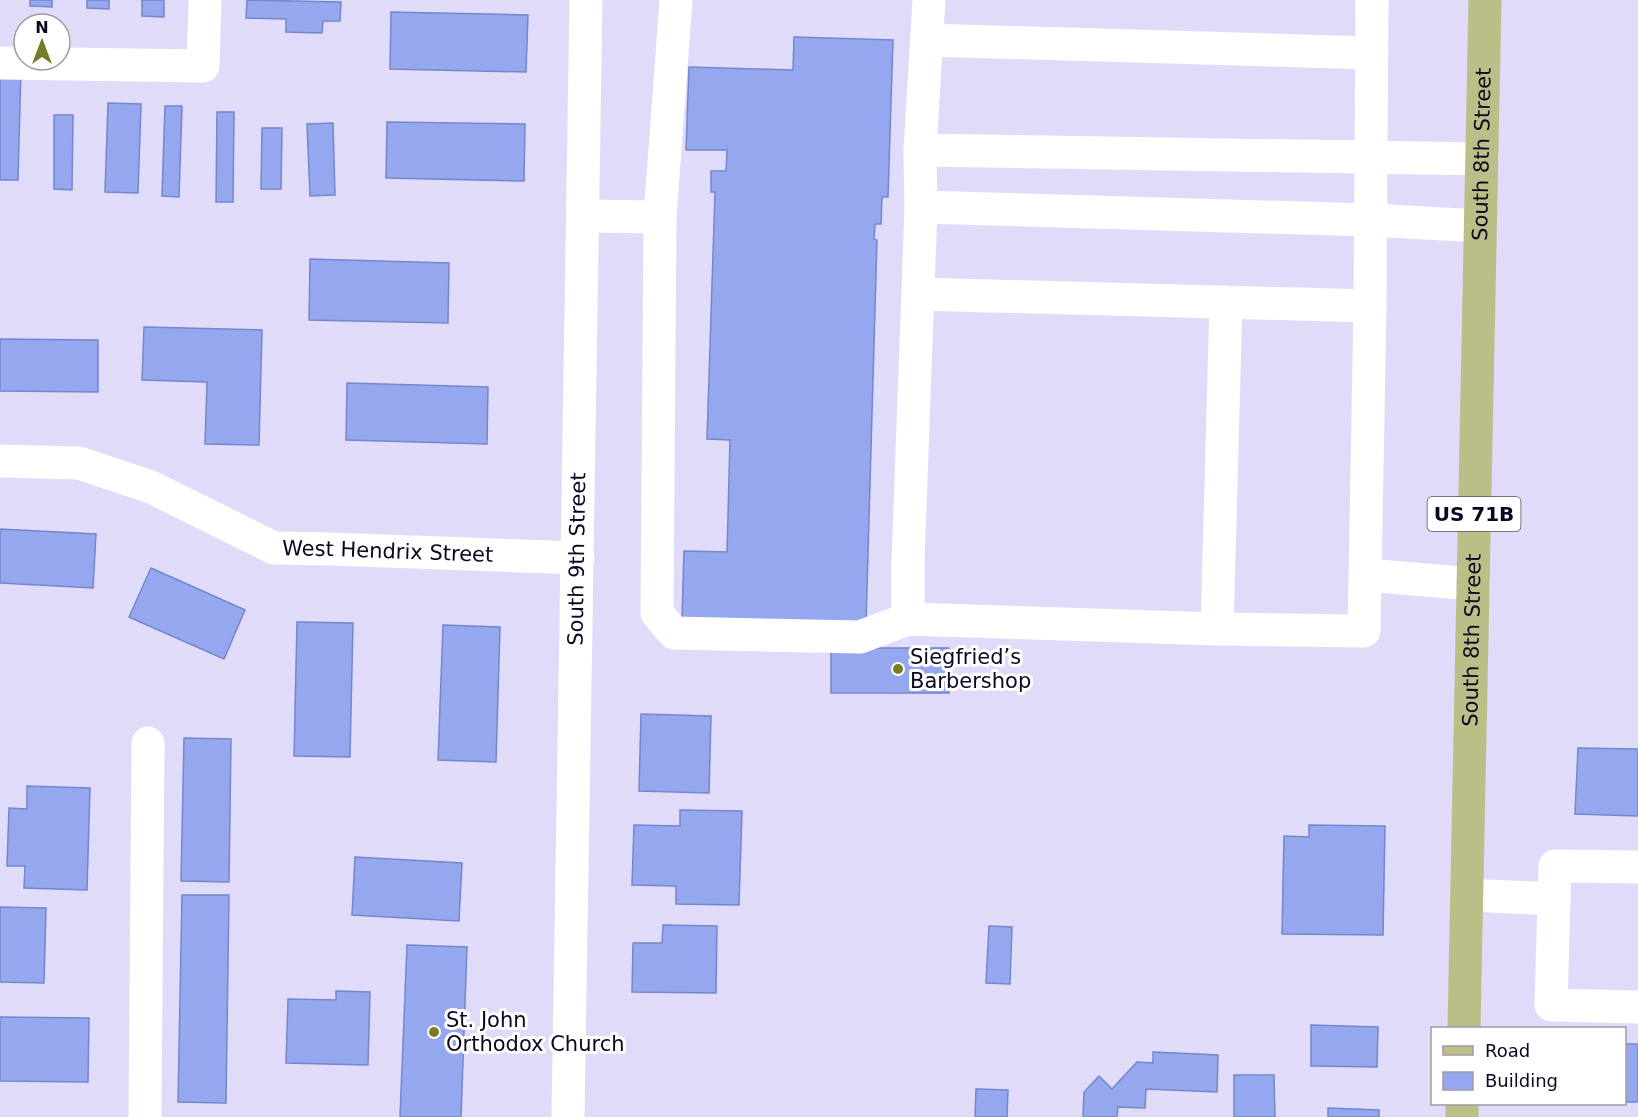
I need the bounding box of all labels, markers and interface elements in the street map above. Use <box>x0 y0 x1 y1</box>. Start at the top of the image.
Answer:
north arrow <box>12 12 72 72</box>
text: N <box>35 18 49 37</box>
street label: South 8th Street <box>1468 67 1496 241</box>
street label: South 9th Street <box>564 472 590 646</box>
road number: US 71B <box>1428 497 1520 531</box>
street label: West Hendrix Street <box>282 536 494 567</box>
street label: South 8th Street <box>1458 553 1486 727</box>
place label: Siegfried’s Barbershop <box>910 645 1031 693</box>
marker: Siegfried’s Barbershop <box>891 662 905 676</box>
place label: St. John Orthodox Church <box>446 1008 625 1056</box>
marker: St. John Orthodox Church <box>427 1025 441 1039</box>
legend <box>1431 1027 1626 1105</box>
text: Road <box>1485 1040 1530 1061</box>
text: Building <box>1485 1070 1558 1091</box>

